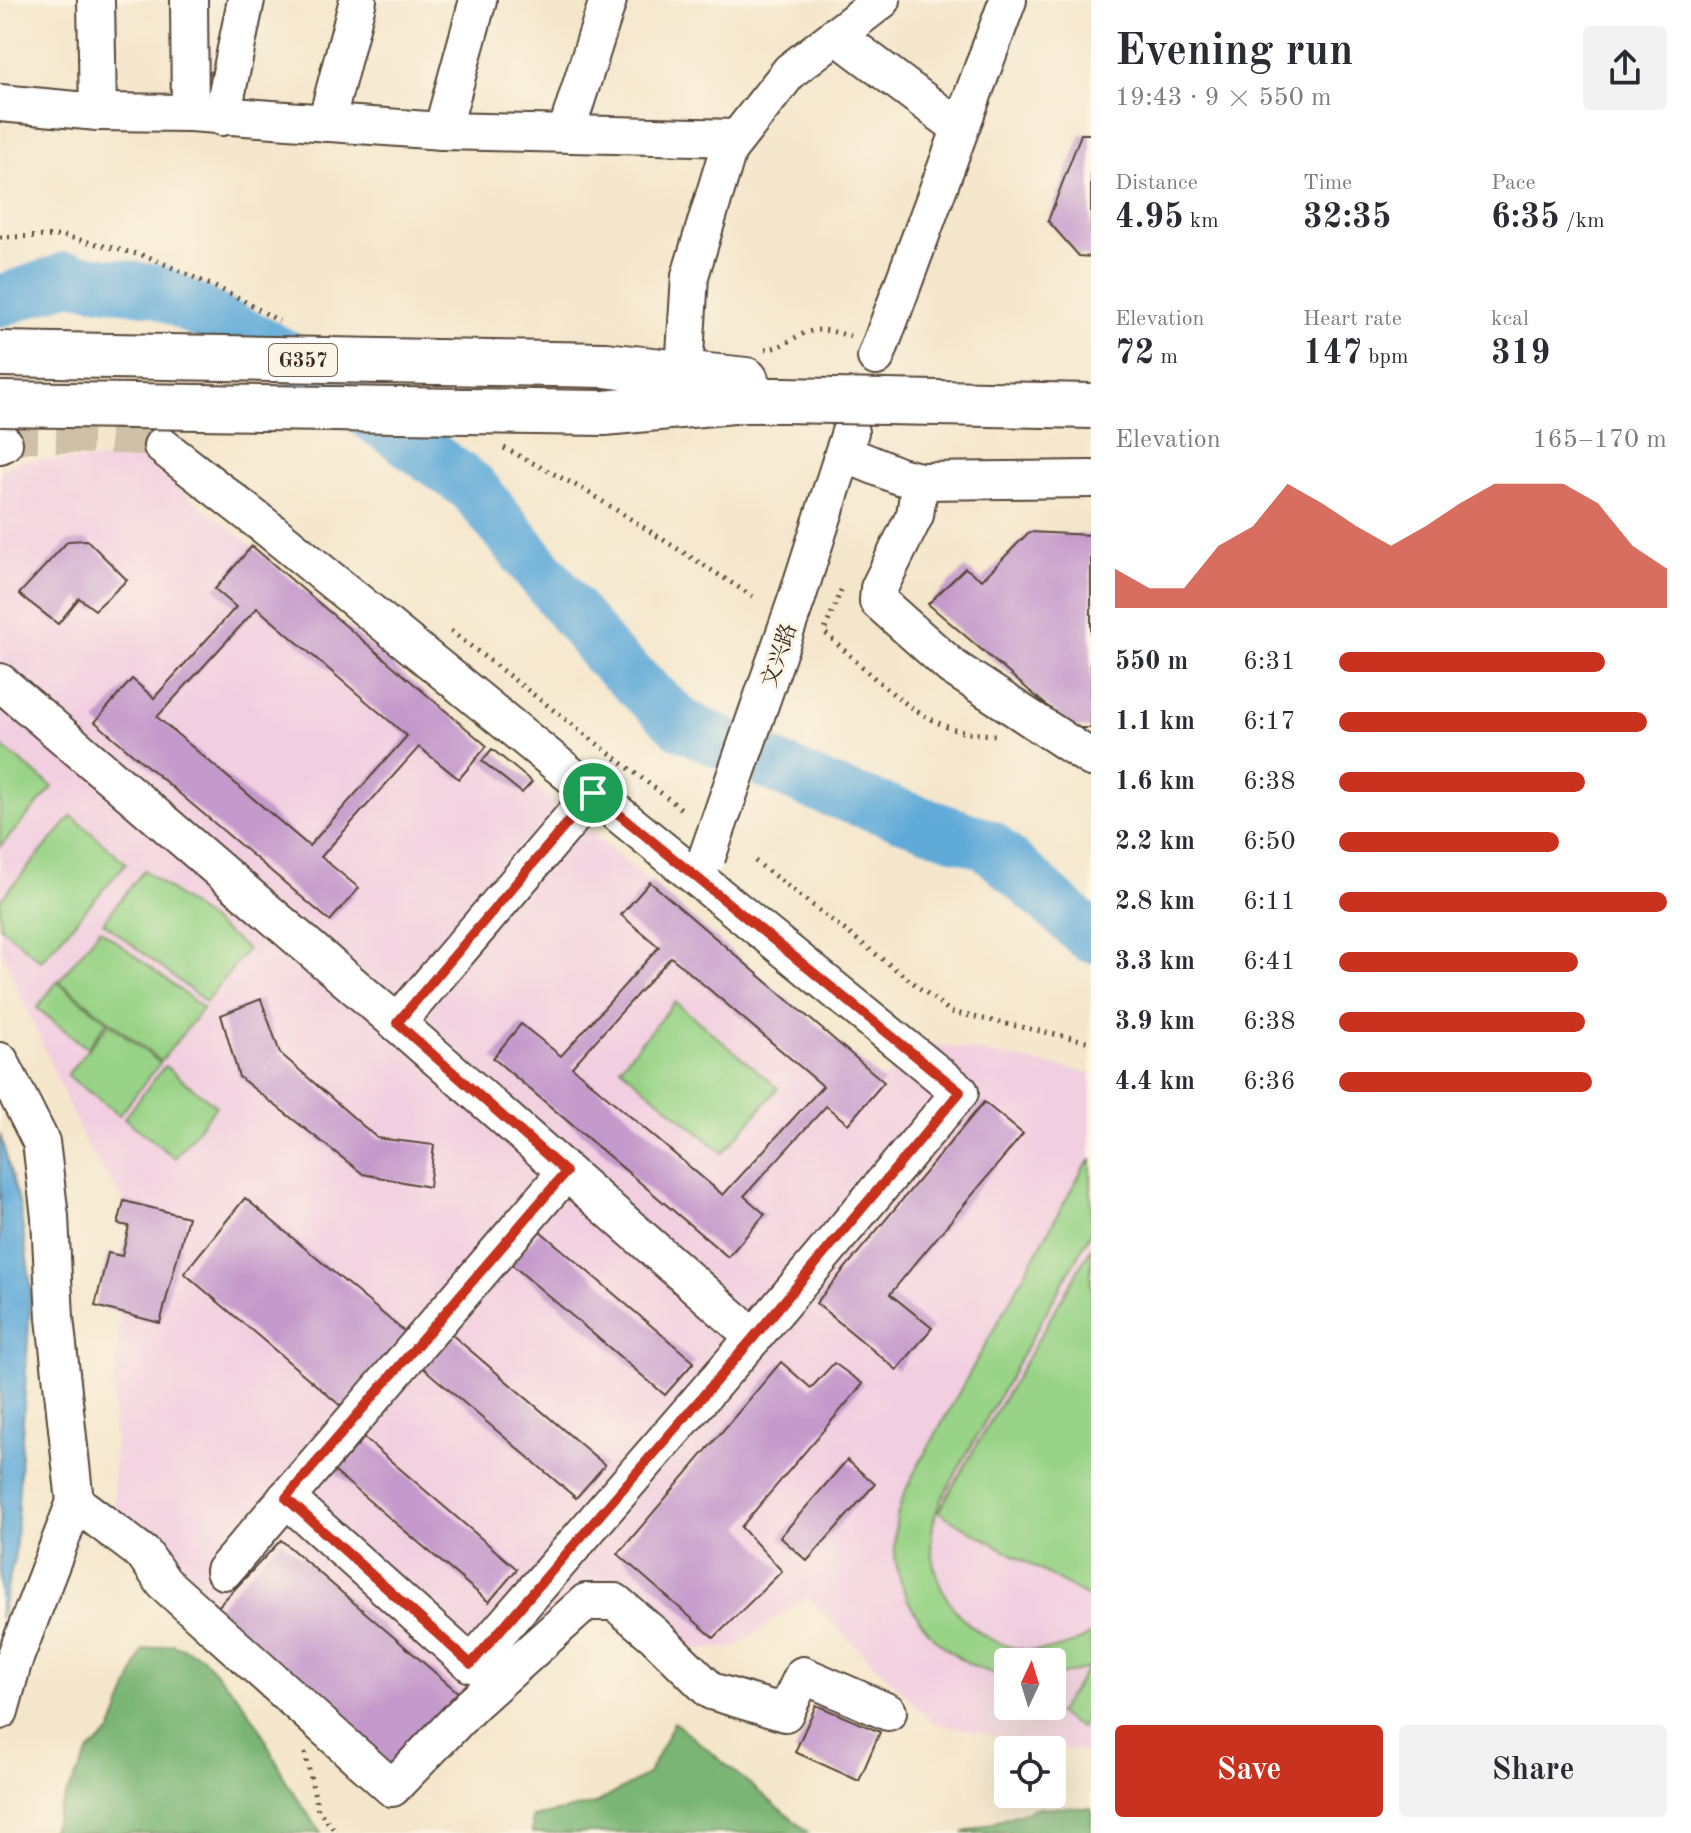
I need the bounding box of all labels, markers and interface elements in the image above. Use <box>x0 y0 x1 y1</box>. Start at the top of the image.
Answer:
button: share <box>1583 26 1667 110</box>
text: Evening run <box>1115 30 1353 74</box>
text: 19:43 · 9 × 550 m <box>1115 85 1332 111</box>
text: Distance <box>1115 172 1198 194</box>
text: Time <box>1303 172 1352 194</box>
text: Pace <box>1491 172 1536 194</box>
text: 4.95 <box>1115 201 1184 235</box>
text: 32:35 <box>1303 201 1391 235</box>
text: 6:35 <box>1491 201 1560 235</box>
text: km <box>1184 210 1219 232</box>
text: /km <box>1560 210 1605 232</box>
text: Elevation <box>1115 308 1205 330</box>
text: Heart rate <box>1303 308 1402 330</box>
text: kcal <box>1491 308 1529 330</box>
text: 72 <box>1115 337 1154 371</box>
text: 147 <box>1303 337 1362 371</box>
text: 319 <box>1491 337 1550 371</box>
road number: G357 <box>269 344 337 376</box>
text: m <box>1154 346 1178 368</box>
text: bpm <box>1362 346 1408 368</box>
text: Elevation <box>1115 427 1221 453</box>
text: 165–170 m <box>1532 427 1667 453</box>
street label: 文兴路 <box>757 620 801 690</box>
text: 550 m <box>1115 649 1188 675</box>
text: 6:31 <box>1243 649 1296 675</box>
text: 1.1 km <box>1115 709 1195 735</box>
text: 6:17 <box>1243 709 1296 735</box>
pin <box>559 759 627 827</box>
text: 1.6 km <box>1115 769 1195 795</box>
text: 6:38 <box>1243 769 1296 795</box>
icon: arrive <box>571 771 615 815</box>
text: 2.2 km <box>1115 829 1195 855</box>
text: 6:50 <box>1243 829 1296 855</box>
text: 2.8 km <box>1115 889 1195 915</box>
text: 6:11 <box>1243 889 1296 915</box>
text: 3.3 km <box>1115 949 1195 975</box>
text: 6:41 <box>1243 949 1296 975</box>
text: 3.9 km <box>1115 1009 1195 1035</box>
text: 6:38 <box>1243 1009 1296 1035</box>
text: 4.4 km <box>1115 1069 1195 1095</box>
text: 6:36 <box>1243 1069 1296 1095</box>
north arrow <box>994 1648 1066 1720</box>
map controls <box>994 1648 1066 1808</box>
button: Save <box>1115 1725 1383 1817</box>
button: Share <box>1399 1725 1667 1817</box>
button: locate <box>994 1736 1066 1808</box>

